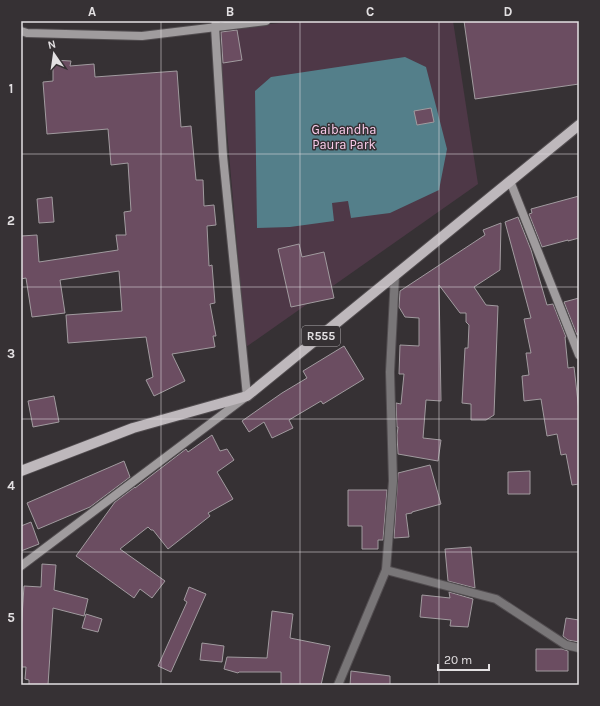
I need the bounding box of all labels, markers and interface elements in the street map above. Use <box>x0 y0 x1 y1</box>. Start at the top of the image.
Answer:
text: A <box>88 4 96 19</box>
text: B <box>226 4 234 19</box>
text: C <box>366 4 374 19</box>
text: D <box>504 4 513 19</box>
north arrow <box>34 34 74 74</box>
text: N <box>47 38 57 52</box>
text: 1 <box>9 81 13 96</box>
park label: Gaibandha Paura Park <box>312 122 376 152</box>
text: 2 <box>7 213 15 228</box>
road number: R555 <box>302 326 340 346</box>
text: 3 <box>7 346 15 361</box>
text: 4 <box>7 478 15 493</box>
text: 5 <box>7 610 15 625</box>
scale bar <box>438 646 489 672</box>
text: 20 m <box>444 653 472 667</box>

